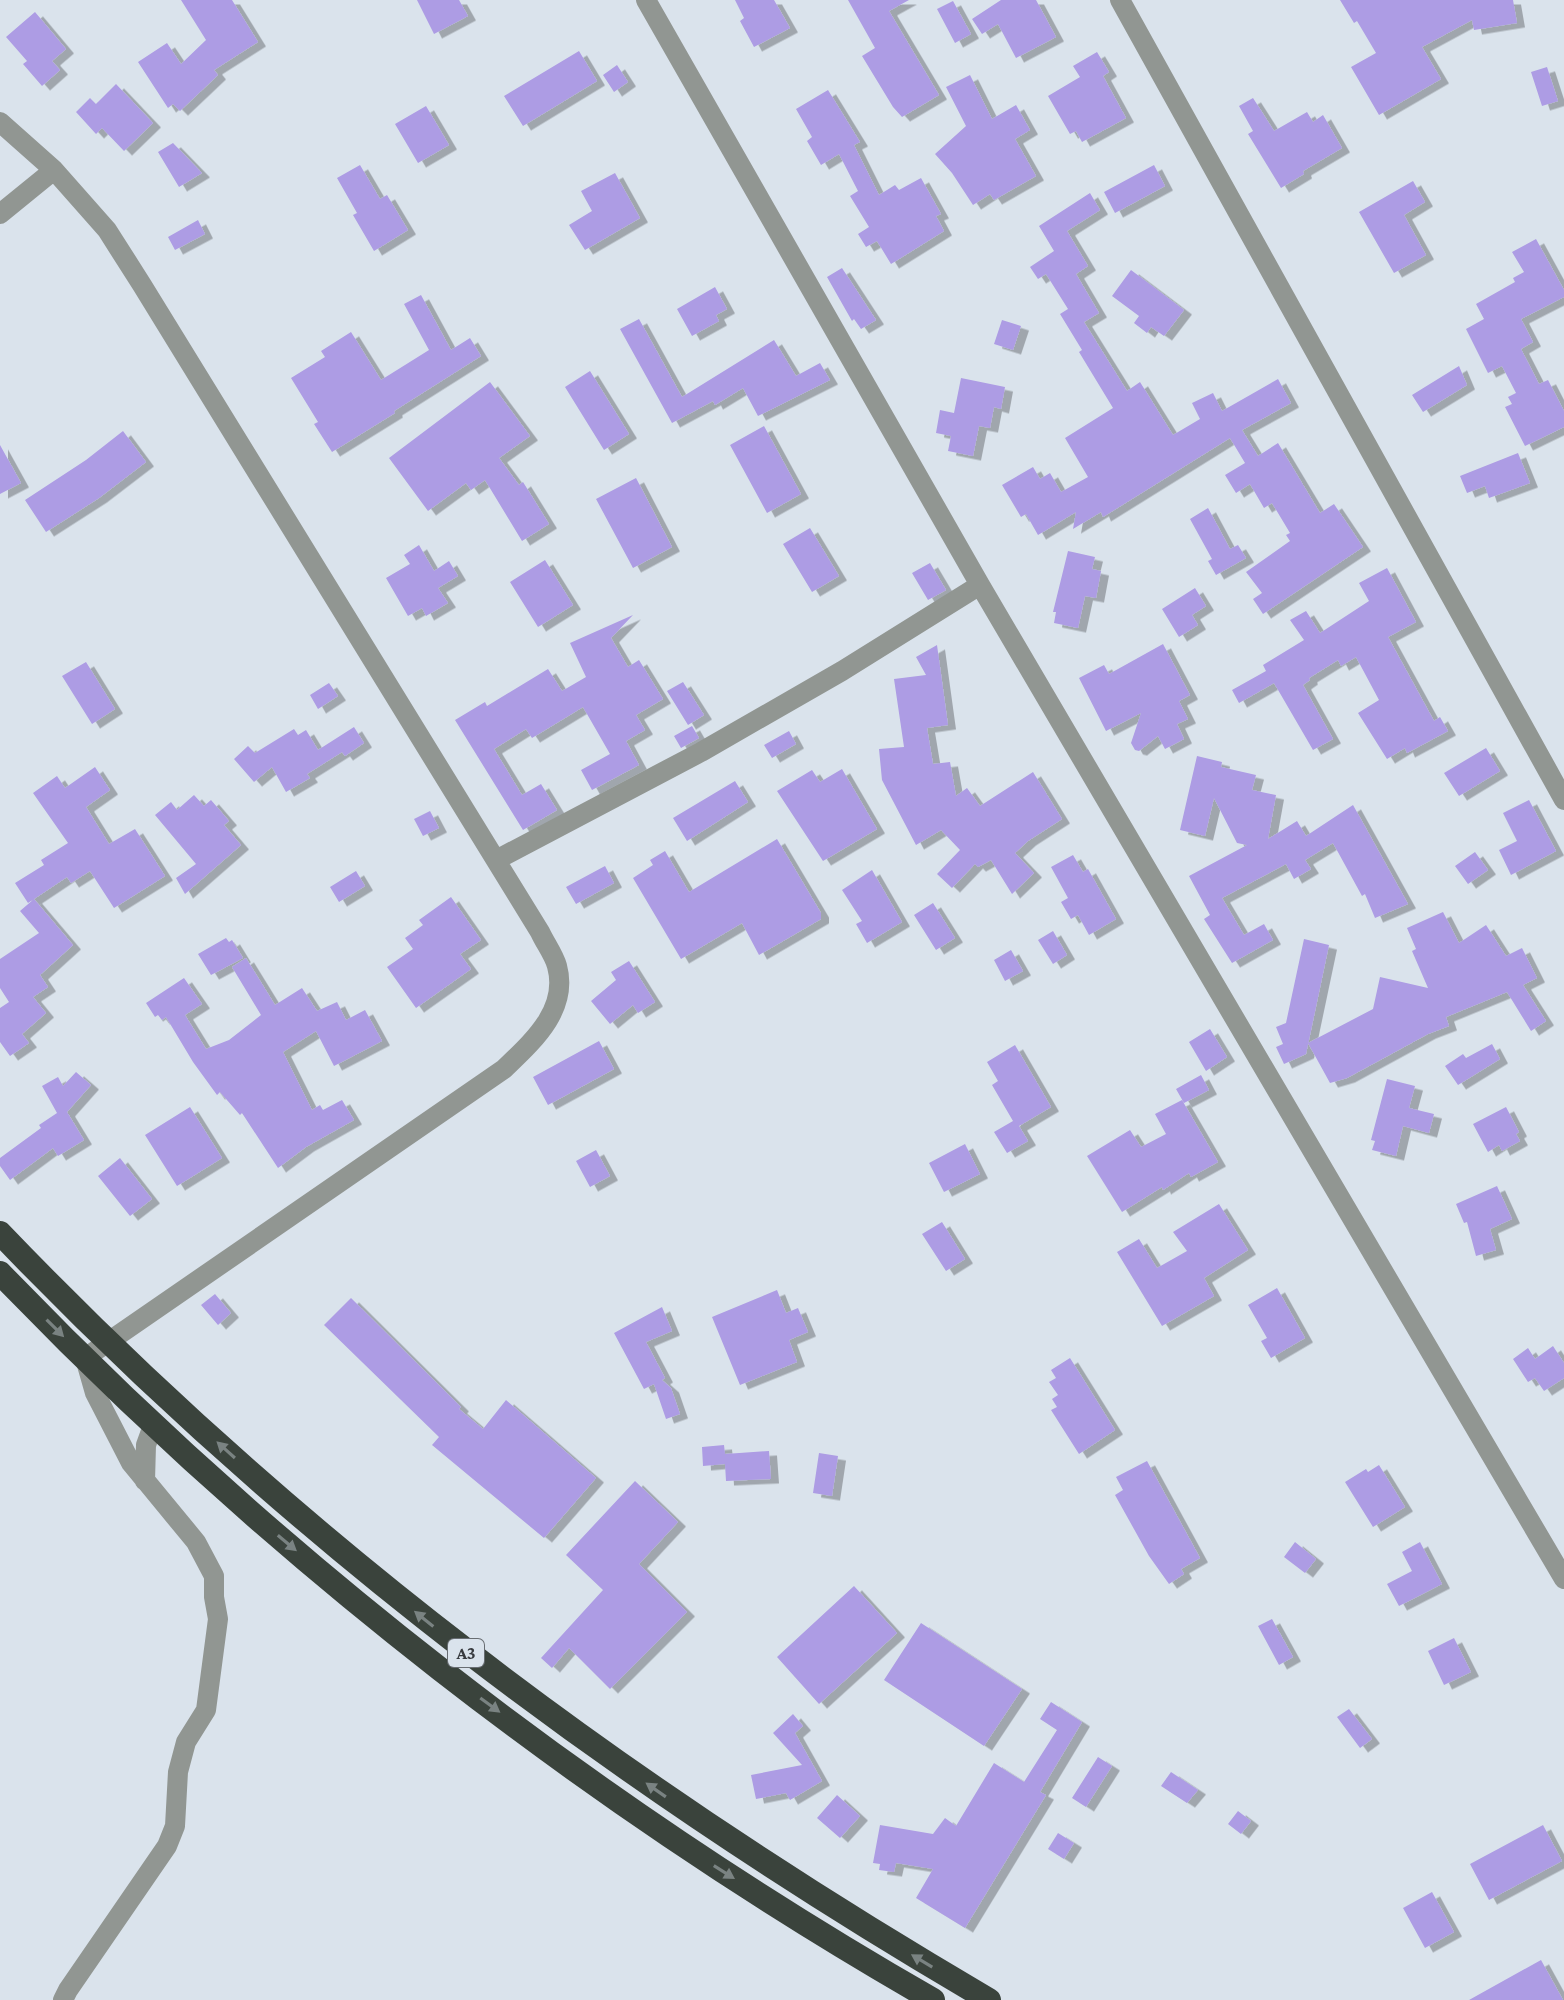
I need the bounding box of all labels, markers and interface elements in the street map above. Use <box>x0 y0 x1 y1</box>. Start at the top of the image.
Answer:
one-way arrow <box>45 1318 64 1337</box>
one-way arrow <box>217 1442 236 1460</box>
one-way arrow <box>277 1534 297 1551</box>
one-way arrow <box>414 1611 434 1628</box>
road number: A3 <box>448 1639 484 1667</box>
one-way arrow <box>479 1697 500 1713</box>
one-way arrow <box>645 1783 666 1798</box>
one-way arrow <box>713 1865 735 1879</box>
one-way arrow <box>911 1954 933 1968</box>

